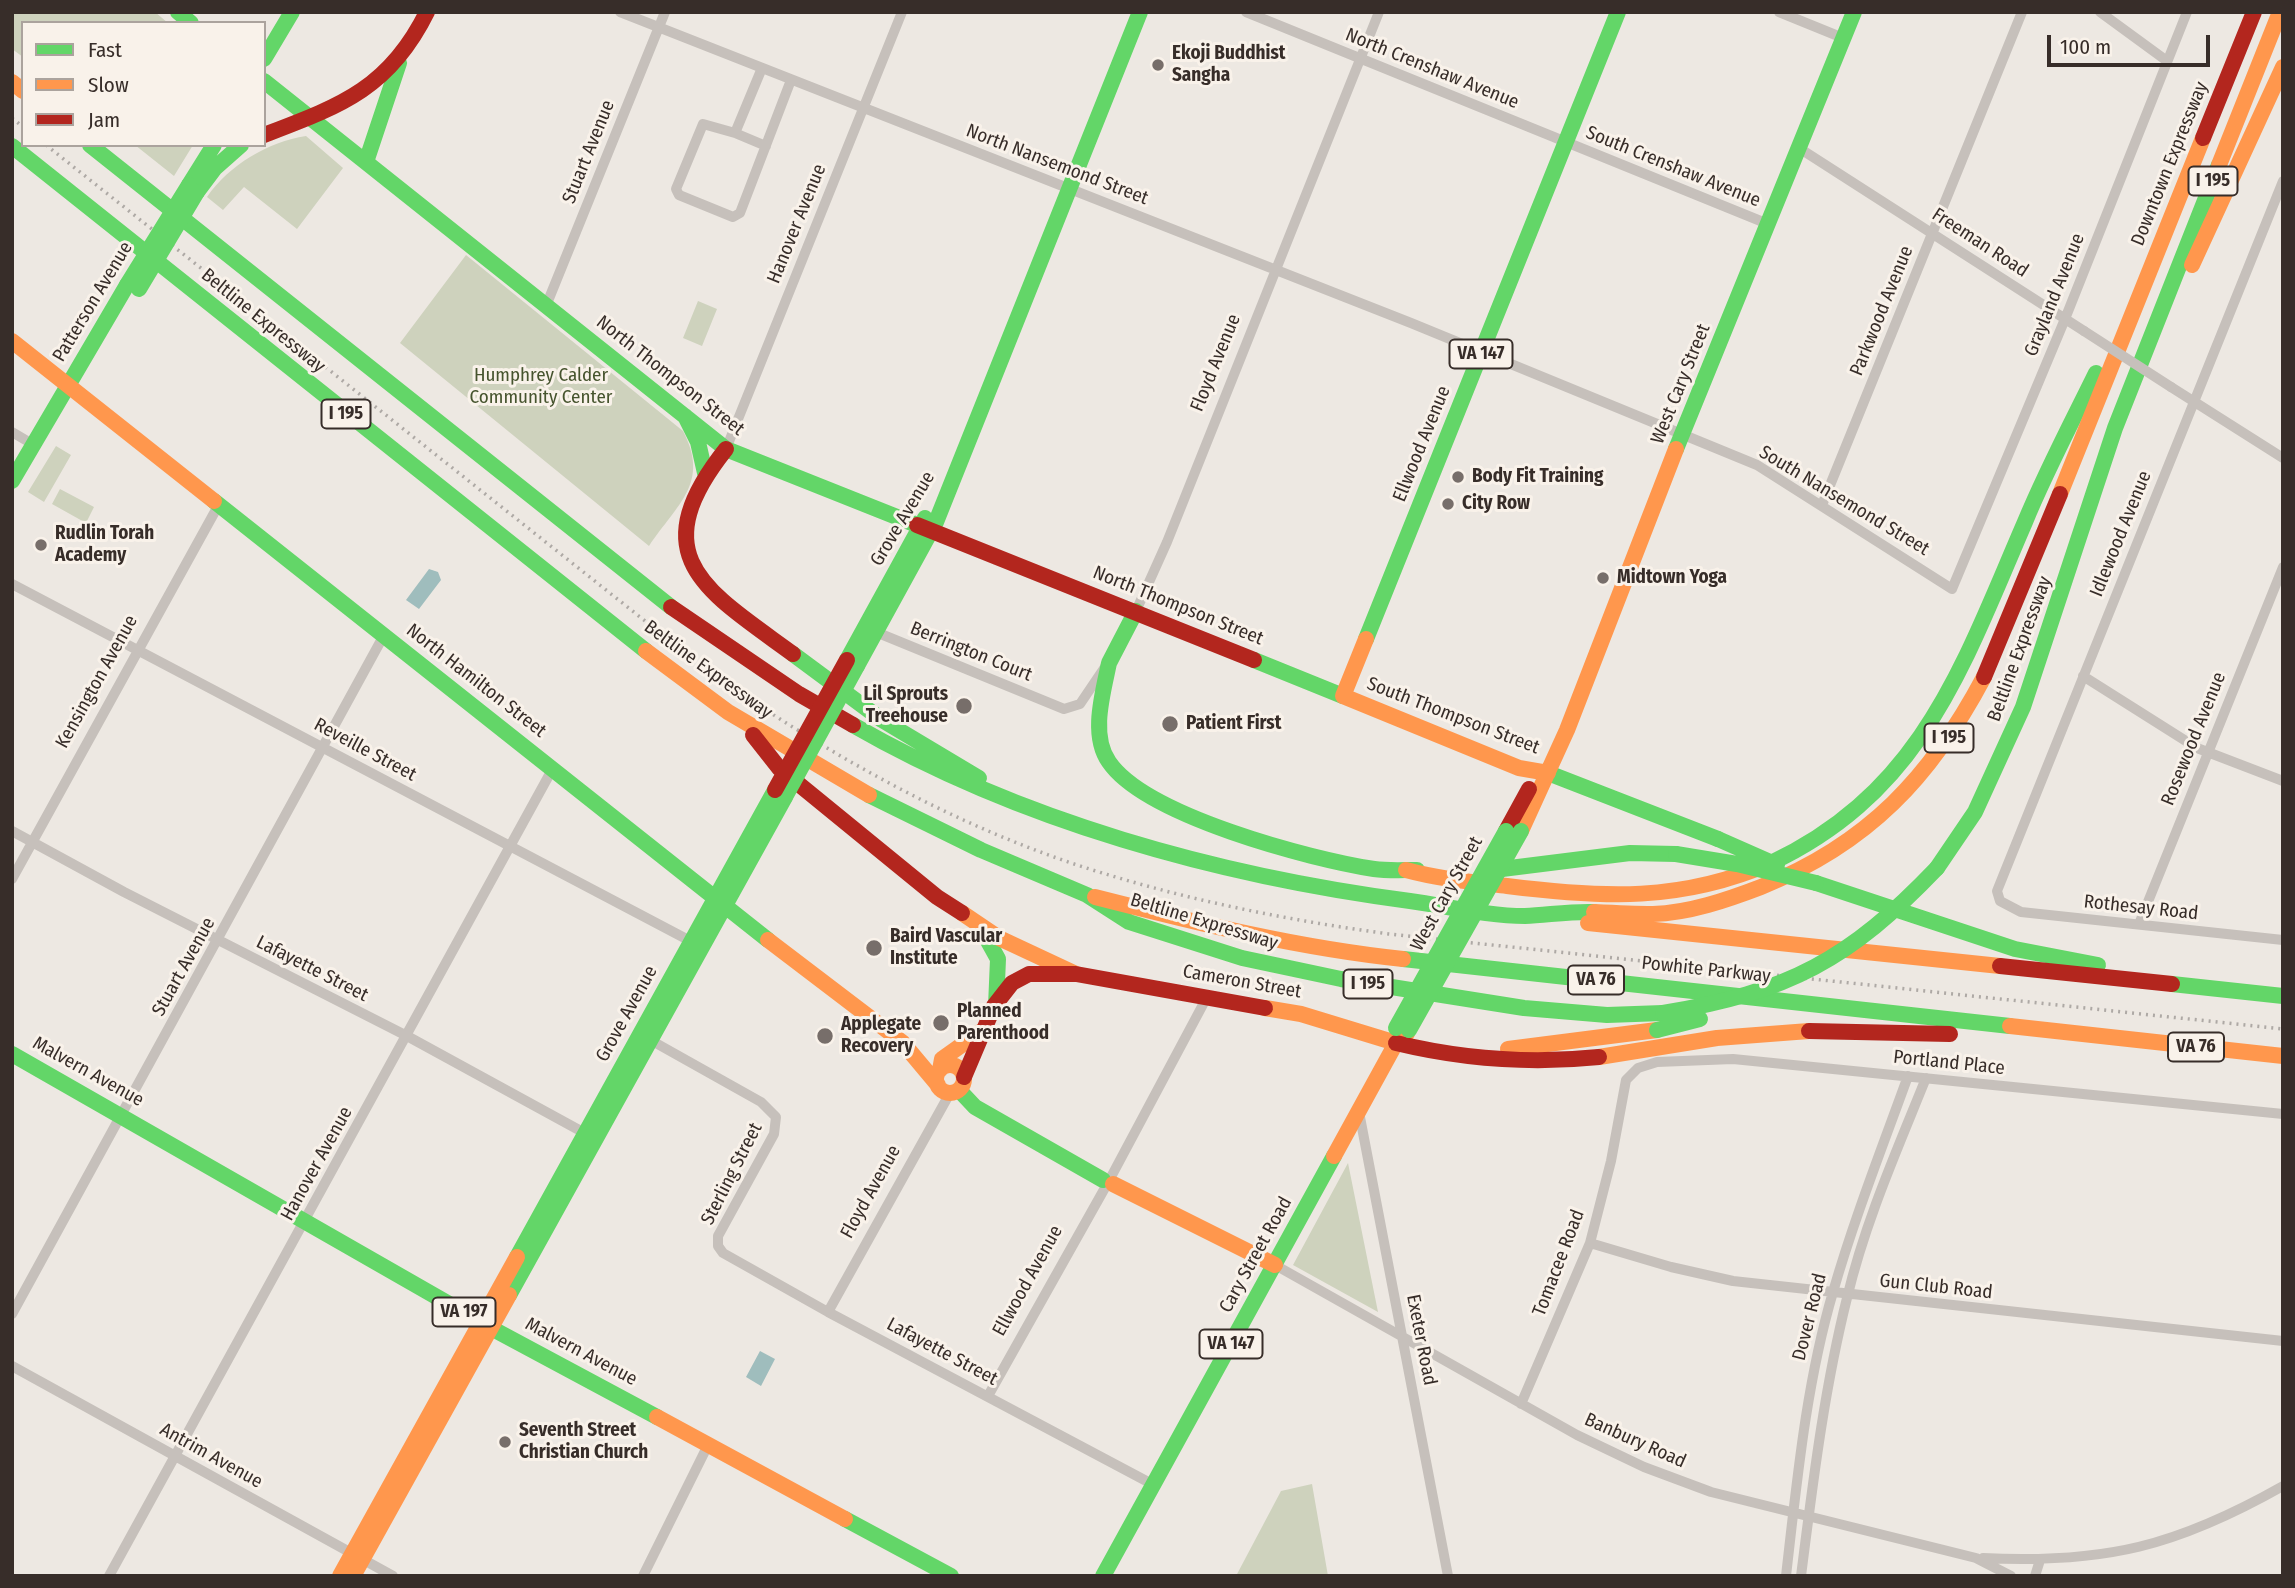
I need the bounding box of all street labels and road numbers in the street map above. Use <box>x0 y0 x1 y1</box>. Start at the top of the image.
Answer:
street label: North Crenshaw Avenue <box>1342 24 1522 114</box>
street label: Downtown Expressway <box>2127 79 2213 249</box>
street label: Stuart Avenue <box>558 97 620 207</box>
street label: North Nansemond Street <box>963 120 1151 210</box>
street label: South Crenshaw Avenue <box>1582 122 1764 212</box>
street label: Hanover Avenue <box>763 161 831 287</box>
road number: I 195 <box>2188 166 2238 196</box>
street label: Freeman Road <box>1928 203 2032 283</box>
street label: Grayland Avenue <box>2020 230 2090 360</box>
street label: Patterson Avenue <box>48 238 138 366</box>
street label: Parkwood Avenue <box>1846 243 1918 379</box>
street label: Beltline Expressway <box>196 264 330 378</box>
street label: North Thompson Street <box>591 311 749 441</box>
street label: Floyd Avenue <box>1186 311 1246 415</box>
street label: West Cary Street <box>1647 321 1715 447</box>
road number: VA 147 <box>1450 340 1512 368</box>
street label: Ellwood Avenue <box>1388 383 1456 505</box>
road number: I 195 <box>322 400 370 428</box>
street label: South Nansemond Street <box>1755 441 1933 561</box>
street label: Grove Avenue <box>866 468 940 570</box>
street label: Idlewood Avenue <box>2085 468 2157 600</box>
street label: North Thompson Street <box>1090 561 1266 651</box>
street label: Beltline Expressway <box>1983 573 2057 725</box>
street label: Kensington Avenue <box>51 612 143 752</box>
street label: Beltline Expressway <box>639 616 777 724</box>
street label: Berrington Court <box>907 617 1035 687</box>
street label: North Hamilton Street <box>402 619 550 743</box>
street label: Rosewood Avenue <box>2157 669 2231 809</box>
street label: South Thompson Street <box>1364 673 1542 759</box>
street label: Reveille Street <box>310 714 420 786</box>
road number: I 195 <box>1924 724 1974 752</box>
street label: West Cary Street <box>1406 833 1488 955</box>
street label: Beltline Expressway <box>1128 889 1280 955</box>
street label: Rothesay Road <box>2083 891 2199 925</box>
street label: Stuart Avenue <box>148 914 220 1020</box>
street label: Lafayette Street <box>252 931 372 1007</box>
street label: Powhite Parkway <box>1640 952 1772 988</box>
street label: Cameron Street <box>1181 960 1303 1004</box>
street label: Grove Avenue <box>591 962 663 1066</box>
road number: VA 76 <box>1568 965 1624 995</box>
road number: I 195 <box>1344 970 1392 999</box>
street label: Malvern Avenue <box>28 1032 148 1112</box>
road number: VA 76 <box>2168 1032 2224 1062</box>
street label: Portland Place <box>1892 1046 2006 1080</box>
street label: Hanover Avenue <box>276 1103 358 1225</box>
street label: Sterling Street <box>697 1119 767 1229</box>
street label: Floyd Avenue <box>836 1141 906 1243</box>
street label: Cary Street Road <box>1215 1193 1297 1317</box>
street label: Tomacee Road <box>1528 1207 1590 1319</box>
street label: Ellwood Avenue <box>988 1222 1068 1340</box>
street label: Gun Club Road <box>1878 1270 1994 1304</box>
street label: Dover Road <box>1788 1271 1832 1363</box>
street label: Exeter Road <box>1401 1293 1441 1387</box>
road number: VA 197 <box>433 1297 496 1326</box>
street label: Malvern Avenue <box>521 1313 641 1391</box>
street label: Lafayette Street <box>883 1313 1001 1391</box>
road number: VA 147 <box>1200 1330 1262 1358</box>
street label: Banbury Road <box>1581 1408 1689 1474</box>
street label: Antrim Avenue <box>156 1418 266 1494</box>

